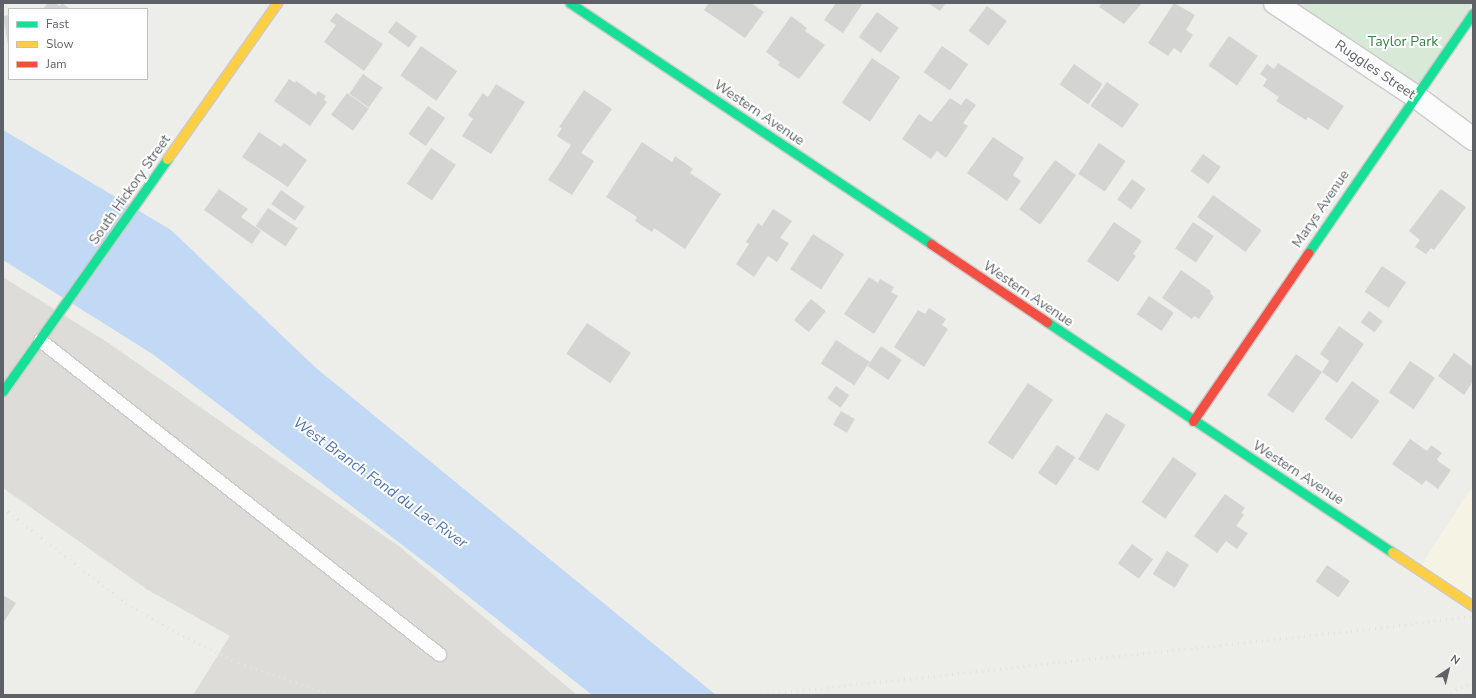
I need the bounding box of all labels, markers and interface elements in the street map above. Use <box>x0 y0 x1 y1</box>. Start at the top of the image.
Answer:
legend <box>8 8 148 80</box>
text: Fast <box>46 16 69 32</box>
park label: Taylor Park <box>1368 34 1438 50</box>
text: Slow <box>46 36 74 52</box>
street label: Ruggles Street <box>1331 37 1419 103</box>
text: Jam <box>46 56 67 72</box>
street label: Western Avenue <box>711 77 807 149</box>
street label: South Hickory Street <box>86 132 174 248</box>
street label: Marys Avenue <box>1289 167 1353 251</box>
street label: Western Avenue <box>980 258 1076 330</box>
water label: West Branch Fond du Lac River <box>289 414 471 552</box>
street label: Western Avenue <box>1249 437 1347 509</box>
north arrow <box>1428 650 1468 690</box>
text: N <box>1447 651 1463 668</box>

